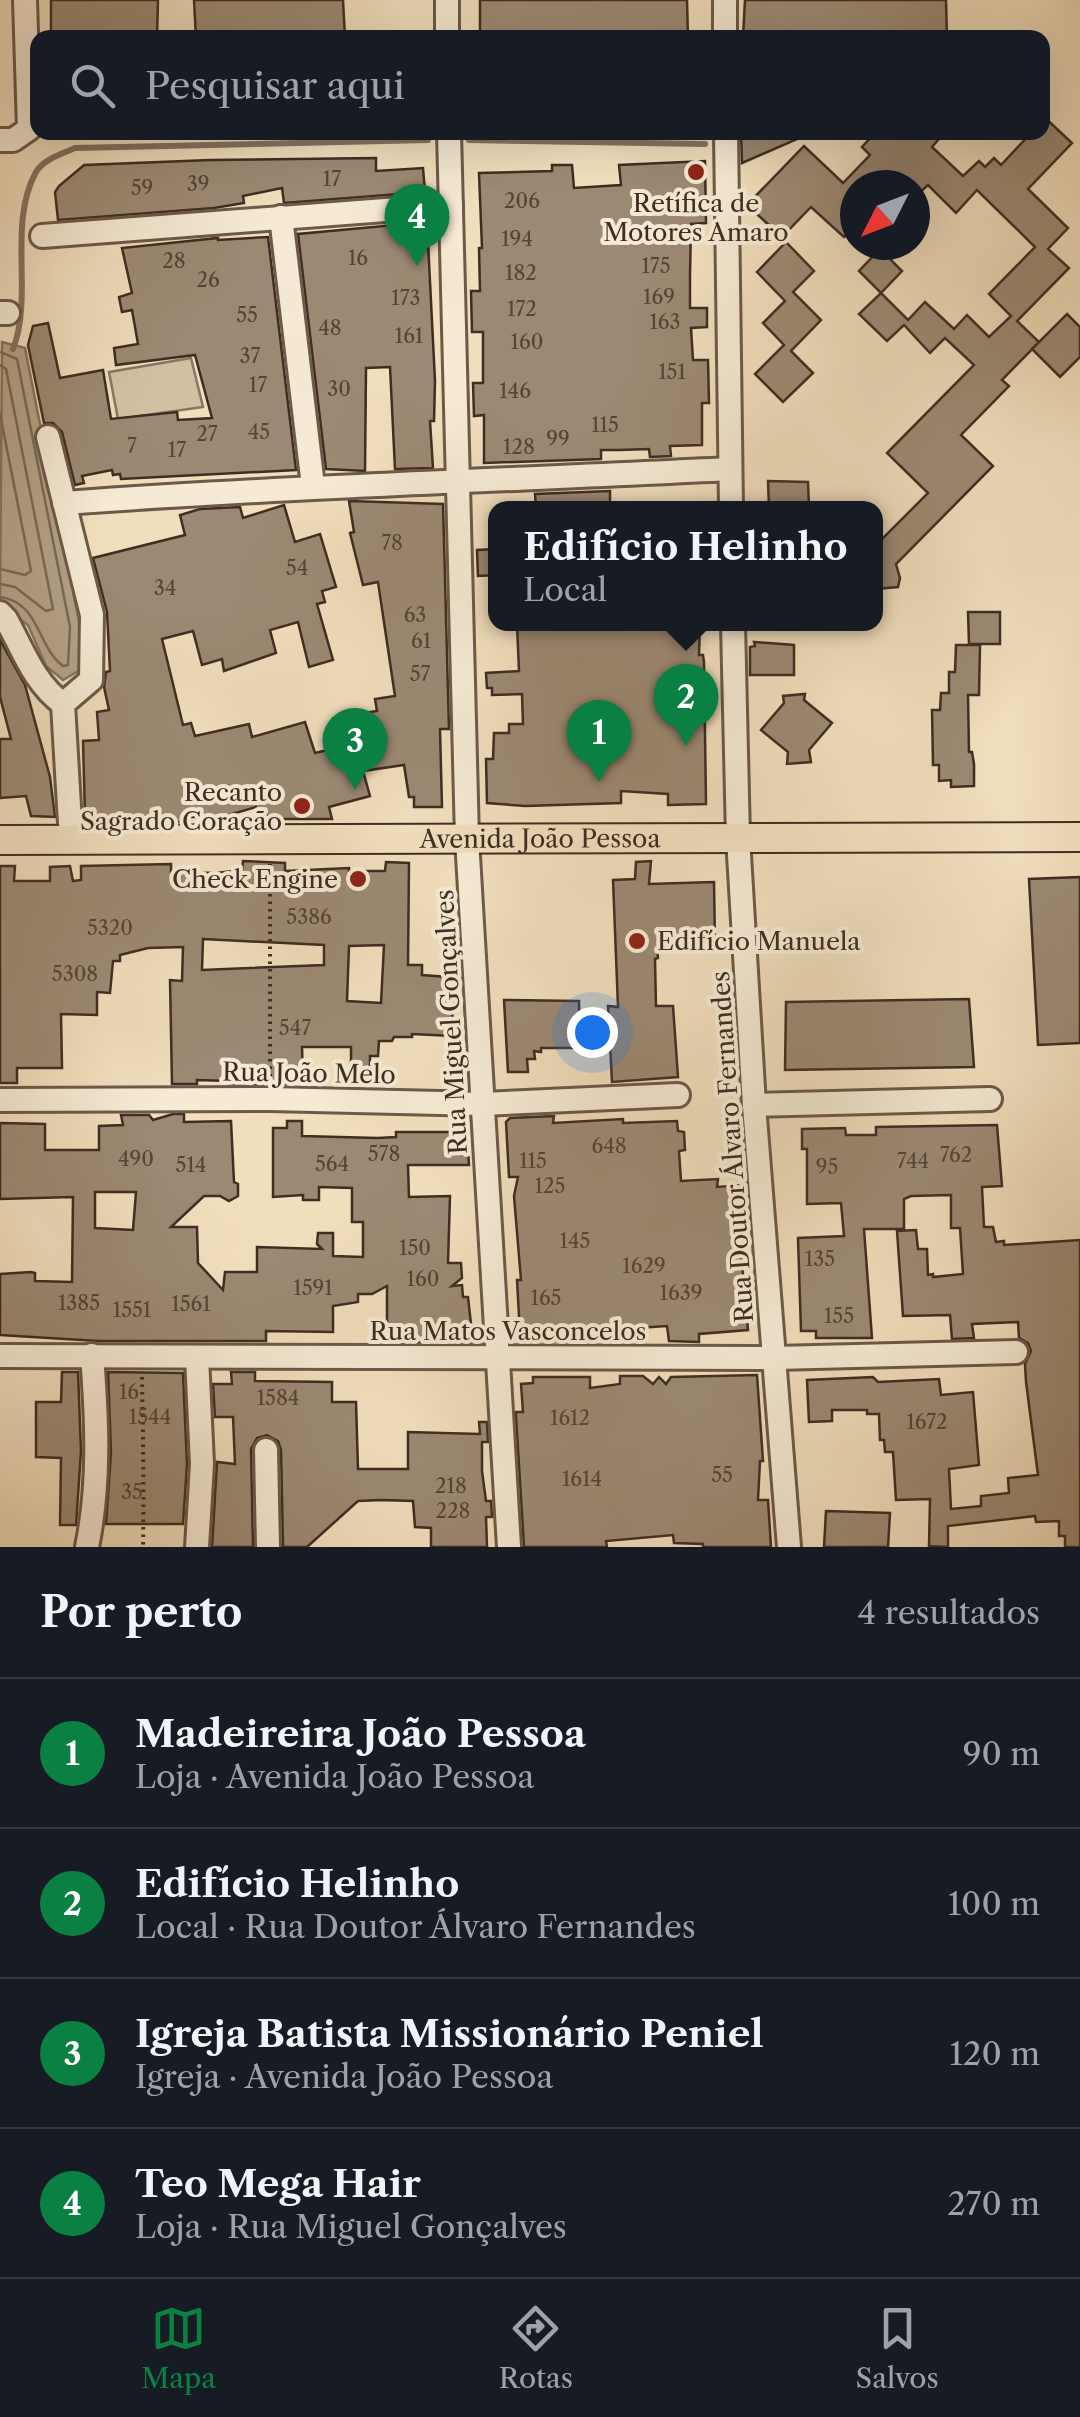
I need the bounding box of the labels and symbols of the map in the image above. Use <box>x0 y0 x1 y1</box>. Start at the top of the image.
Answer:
marker: Retífica de Motores Amaro <box>685 161 707 183</box>
house number: 17 <box>323 167 341 191</box>
north arrow <box>840 170 930 260</box>
house number: 39 <box>187 172 209 196</box>
house number: 59 <box>131 176 153 200</box>
pin: 4 <box>384 184 450 266</box>
place label: Retífica de Motores Amaro <box>603 188 789 248</box>
house number: 206 <box>504 189 540 213</box>
house number: 194 <box>501 227 533 251</box>
house number: 16 <box>348 246 368 270</box>
house number: 28 <box>162 249 186 273</box>
house number: 175 <box>641 254 671 278</box>
house number: 182 <box>505 261 537 285</box>
house number: 26 <box>196 268 220 292</box>
house number: 169 <box>643 285 675 309</box>
house number: 173 <box>391 286 421 310</box>
house number: 172 <box>507 297 537 321</box>
house number: 55 <box>236 303 258 327</box>
house number: 163 <box>649 310 681 334</box>
house number: 48 <box>318 316 342 340</box>
house number: 161 <box>395 324 424 348</box>
house number: 160 <box>511 330 543 354</box>
house number: 37 <box>240 344 261 368</box>
house number: 151 <box>658 360 686 384</box>
house number: 17 <box>249 373 267 397</box>
house number: 30 <box>327 377 351 401</box>
house number: 146 <box>499 379 531 403</box>
house number: 115 <box>591 413 619 437</box>
house number: 45 <box>248 420 270 444</box>
house number: 27 <box>196 422 218 446</box>
house number: 99 <box>546 427 570 451</box>
house number: 7 <box>127 434 137 458</box>
house number: 128 <box>503 435 535 459</box>
house number: 17 <box>168 438 186 462</box>
house number: 78 <box>381 531 403 555</box>
house number: 54 <box>286 556 308 580</box>
house number: 34 <box>154 576 176 600</box>
house number: 63 <box>404 603 426 627</box>
house number: 61 <box>411 629 432 653</box>
house number: 57 <box>410 662 431 686</box>
pin: 2 <box>654 664 718 746</box>
pin: 1 <box>566 700 632 782</box>
pin: 3 <box>322 708 388 790</box>
place label: Recanto Sagrado Coração <box>80 777 282 837</box>
marker: Recanto Sagrado Coração <box>291 795 313 817</box>
street label: Avenida João Pessoa <box>418 823 661 855</box>
place label: Check Engine <box>172 864 338 895</box>
marker: Check Engine <box>347 868 369 890</box>
street label: Rua Miguel Gonçalves <box>429 889 474 1155</box>
house number: 5386 <box>286 905 332 929</box>
house number: 5320 <box>87 916 133 940</box>
place label: Edifício Manuela <box>657 926 861 957</box>
marker: Edifício Manuela <box>626 930 648 952</box>
house number: 5308 <box>52 962 98 986</box>
street label: Rua Doutor Álvaro Fernandes <box>705 970 760 1324</box>
your location <box>567 1007 618 1058</box>
house number: 547 <box>279 1016 311 1040</box>
street label: Rua João Melo <box>222 1056 396 1091</box>
house number: 648 <box>591 1134 627 1158</box>
house number: 578 <box>368 1142 400 1166</box>
house number: 762 <box>940 1143 972 1167</box>
house number: 490 <box>118 1147 154 1171</box>
house number: 115 <box>519 1149 547 1173</box>
house number: 744 <box>897 1149 929 1173</box>
house number: 564 <box>315 1152 349 1176</box>
house number: 514 <box>176 1153 206 1177</box>
house number: 95 <box>816 1155 838 1179</box>
house number: 125 <box>535 1174 565 1198</box>
house number: 145 <box>560 1229 590 1253</box>
house number: 150 <box>399 1236 431 1260</box>
house number: 135 <box>805 1247 835 1271</box>
house number: 1629 <box>622 1254 666 1278</box>
house number: 160 <box>407 1267 439 1291</box>
house number: 1591 <box>293 1276 333 1300</box>
house number: 1639 <box>660 1281 702 1305</box>
house number: 165 <box>531 1286 561 1310</box>
house number: 1385 <box>58 1291 100 1315</box>
house number: 1561 <box>171 1292 211 1316</box>
house number: 1551 <box>113 1298 152 1322</box>
house number: 155 <box>824 1304 854 1328</box>
street label: Rua Matos Vasconcelos <box>370 1316 646 1347</box>
house number: 16 <box>119 1380 139 1404</box>
house number: 1584 <box>257 1386 299 1410</box>
house number: 1544 <box>129 1405 171 1429</box>
house number: 1612 <box>550 1406 590 1430</box>
house number: 1672 <box>906 1410 948 1434</box>
house number: 55 <box>711 1463 733 1487</box>
house number: 1614 <box>562 1467 602 1491</box>
house number: 218 <box>435 1474 467 1498</box>
house number: 35 <box>121 1480 143 1504</box>
house number: 228 <box>436 1499 470 1523</box>

